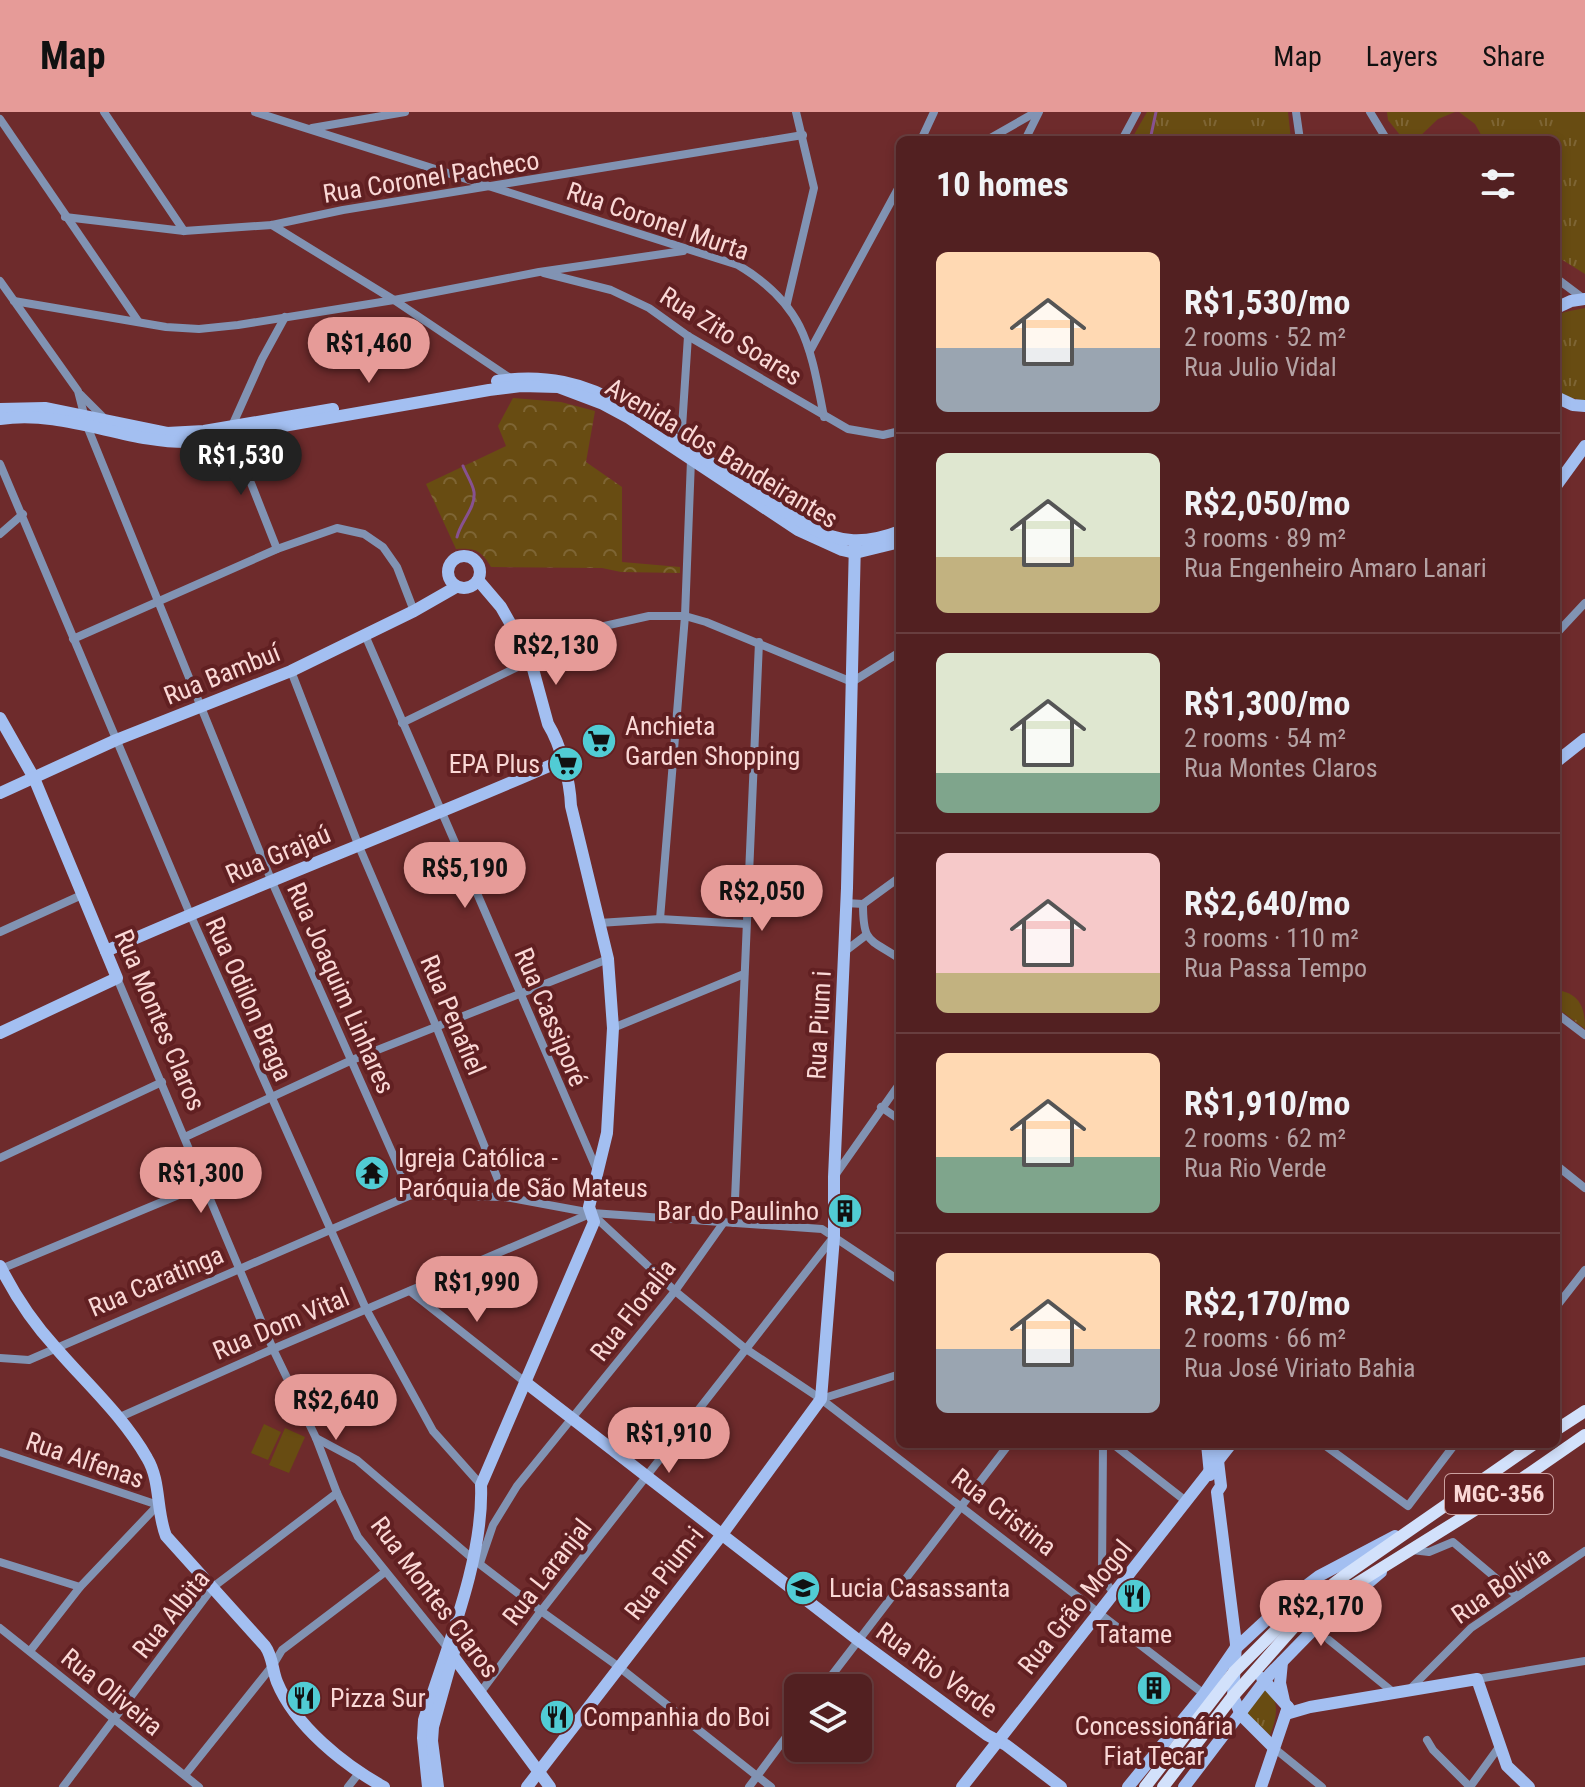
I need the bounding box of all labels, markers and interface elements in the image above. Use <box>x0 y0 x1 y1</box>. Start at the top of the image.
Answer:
text: Map <box>40 34 106 78</box>
text: Map <box>1273 40 1322 73</box>
text: Layers <box>1366 40 1438 73</box>
text: Share <box>1482 40 1545 73</box>
street label: Rua Coronel Pacheco <box>321 145 541 209</box>
icon: filters <box>1476 162 1520 206</box>
text: 10 homes <box>936 164 1069 204</box>
street label: Rua Coronel Murta <box>563 176 753 266</box>
street label: Rua Zito Soares <box>655 280 807 392</box>
text: R$1,530/mo <box>1184 282 1350 322</box>
icon: home <box>1000 284 1096 380</box>
pin: R$1,460 <box>295 317 443 385</box>
text: 2 rooms · 52 m² <box>1184 322 1346 352</box>
text: R$1,460 <box>326 328 412 358</box>
text: Rua Julio Vidal <box>1184 352 1337 382</box>
street label: Avenida dos Bandeirantes <box>600 372 844 534</box>
pin: R$1,530 <box>167 429 315 497</box>
text: R$1,530 <box>198 440 284 470</box>
text: R$2,050/mo <box>1184 483 1350 523</box>
icon: home <box>1000 485 1096 581</box>
text: 3 rooms · 89 m² <box>1184 523 1346 553</box>
text: Rua Engenheiro Amaro Lanari <box>1184 553 1487 583</box>
pin: R$2,130 <box>482 619 630 687</box>
text: R$2,130 <box>513 630 599 660</box>
street label: Rua Bambuí <box>160 636 286 711</box>
text: R$1,300/mo <box>1184 683 1350 723</box>
icon: home <box>1000 685 1096 781</box>
place label: Anchieta Garden Shopping <box>625 711 800 771</box>
supermarket icon: Anchieta Garden Shopping <box>580 722 618 760</box>
text: 2 rooms · 54 m² <box>1184 723 1346 753</box>
supermarket icon: EPA Plus <box>547 745 585 783</box>
place label: EPA Plus <box>449 749 540 779</box>
text: Rua Montes Claros <box>1184 753 1378 783</box>
street label: Rua Grajaú <box>221 819 335 889</box>
pin: R$5,190 <box>391 842 539 910</box>
text: R$5,190 <box>422 853 508 883</box>
pin: R$2,050 <box>688 865 836 933</box>
text: R$2,050 <box>719 876 805 906</box>
street label: Rua Joaquim Linhares <box>281 878 401 1098</box>
text: R$2,640/mo <box>1184 883 1350 923</box>
icon: home <box>1000 885 1096 981</box>
street label: Rua Odilon Braga <box>199 912 299 1086</box>
text: 3 rooms · 110 m² <box>1184 923 1359 953</box>
street label: Rua Montes Claros <box>108 925 212 1115</box>
street label: Rua Cassiporé <box>508 943 594 1091</box>
street label: Rua Penafiel <box>414 951 492 1079</box>
text: Rua Passa Tempo <box>1184 953 1367 983</box>
street label: Rua Pium i <box>801 970 837 1080</box>
text: R$1,910/mo <box>1184 1083 1350 1123</box>
icon: home <box>1000 1085 1096 1181</box>
text: 2 rooms · 62 m² <box>1184 1123 1346 1153</box>
place label: Igreja Católica - Paróquia de São Mateus <box>398 1143 648 1203</box>
pin: R$1,300 <box>127 1147 275 1215</box>
text: Rua Rio Verde <box>1184 1153 1327 1183</box>
temple icon: Igreja Católica - Paróquia de São Mateus <box>353 1154 391 1192</box>
text: R$1,300 <box>158 1158 244 1188</box>
building icon: Bar do Paulinho <box>826 1192 864 1230</box>
place label: Bar do Paulinho <box>657 1196 819 1226</box>
street label: Rua Caratinga <box>84 1239 228 1323</box>
street label: Rua Floralia <box>584 1253 682 1367</box>
pin: R$1,990 <box>403 1256 551 1324</box>
text: R$1,990 <box>434 1267 520 1297</box>
street label: Rua Dom Vital <box>208 1282 354 1366</box>
text: R$2,170/mo <box>1184 1283 1350 1323</box>
icon: home <box>1000 1285 1096 1381</box>
text: 2 rooms · 66 m² <box>1184 1323 1346 1353</box>
text: Rua José Viriato Bahia <box>1184 1353 1415 1383</box>
pin: R$2,640 <box>262 1374 410 1442</box>
text: R$2,640 <box>293 1385 379 1415</box>
pin: R$1,910 <box>595 1407 743 1475</box>
text: R$1,910 <box>626 1418 712 1448</box>
street label: Rua Alfenas <box>22 1426 148 1494</box>
street label: Rua Cristina <box>946 1462 1062 1562</box>
road number: MGC-356 <box>1445 1474 1553 1514</box>
street label: Rua Montes Claros <box>365 1511 505 1683</box>
street label: Rua Laranjal <box>496 1513 598 1631</box>
street label: Rua Pium-i <box>618 1521 710 1625</box>
street label: Rua Grão Mogol <box>1012 1534 1138 1680</box>
street label: Rua Bolívia <box>1446 1540 1556 1630</box>
street label: Rua Albita <box>126 1564 216 1664</box>
school or university icon: Lucia Casassanta <box>784 1569 822 1607</box>
place label: Lucia Casassanta <box>829 1573 1010 1603</box>
restaurant icon: Tatame <box>1115 1577 1153 1615</box>
pin: R$2,170 <box>1247 1580 1395 1648</box>
text: R$2,170 <box>1278 1591 1364 1621</box>
street label: Rua Rio Verde <box>871 1616 1003 1724</box>
place label: Tatame <box>1096 1619 1172 1649</box>
street label: Rua Oliveira <box>55 1642 169 1742</box>
building icon: Concessionária Fiat Tecar <box>1135 1669 1173 1707</box>
map controls <box>784 1674 872 1762</box>
button: layers <box>784 1674 872 1762</box>
restaurant icon: Pizza Sur <box>285 1679 323 1717</box>
place label: Pizza Sur <box>330 1683 426 1713</box>
restaurant icon: Companhia do Boi <box>538 1698 576 1736</box>
place label: Companhia do Boi <box>583 1702 770 1732</box>
place label: Concessionária Fiat Tecar <box>1075 1711 1233 1771</box>

